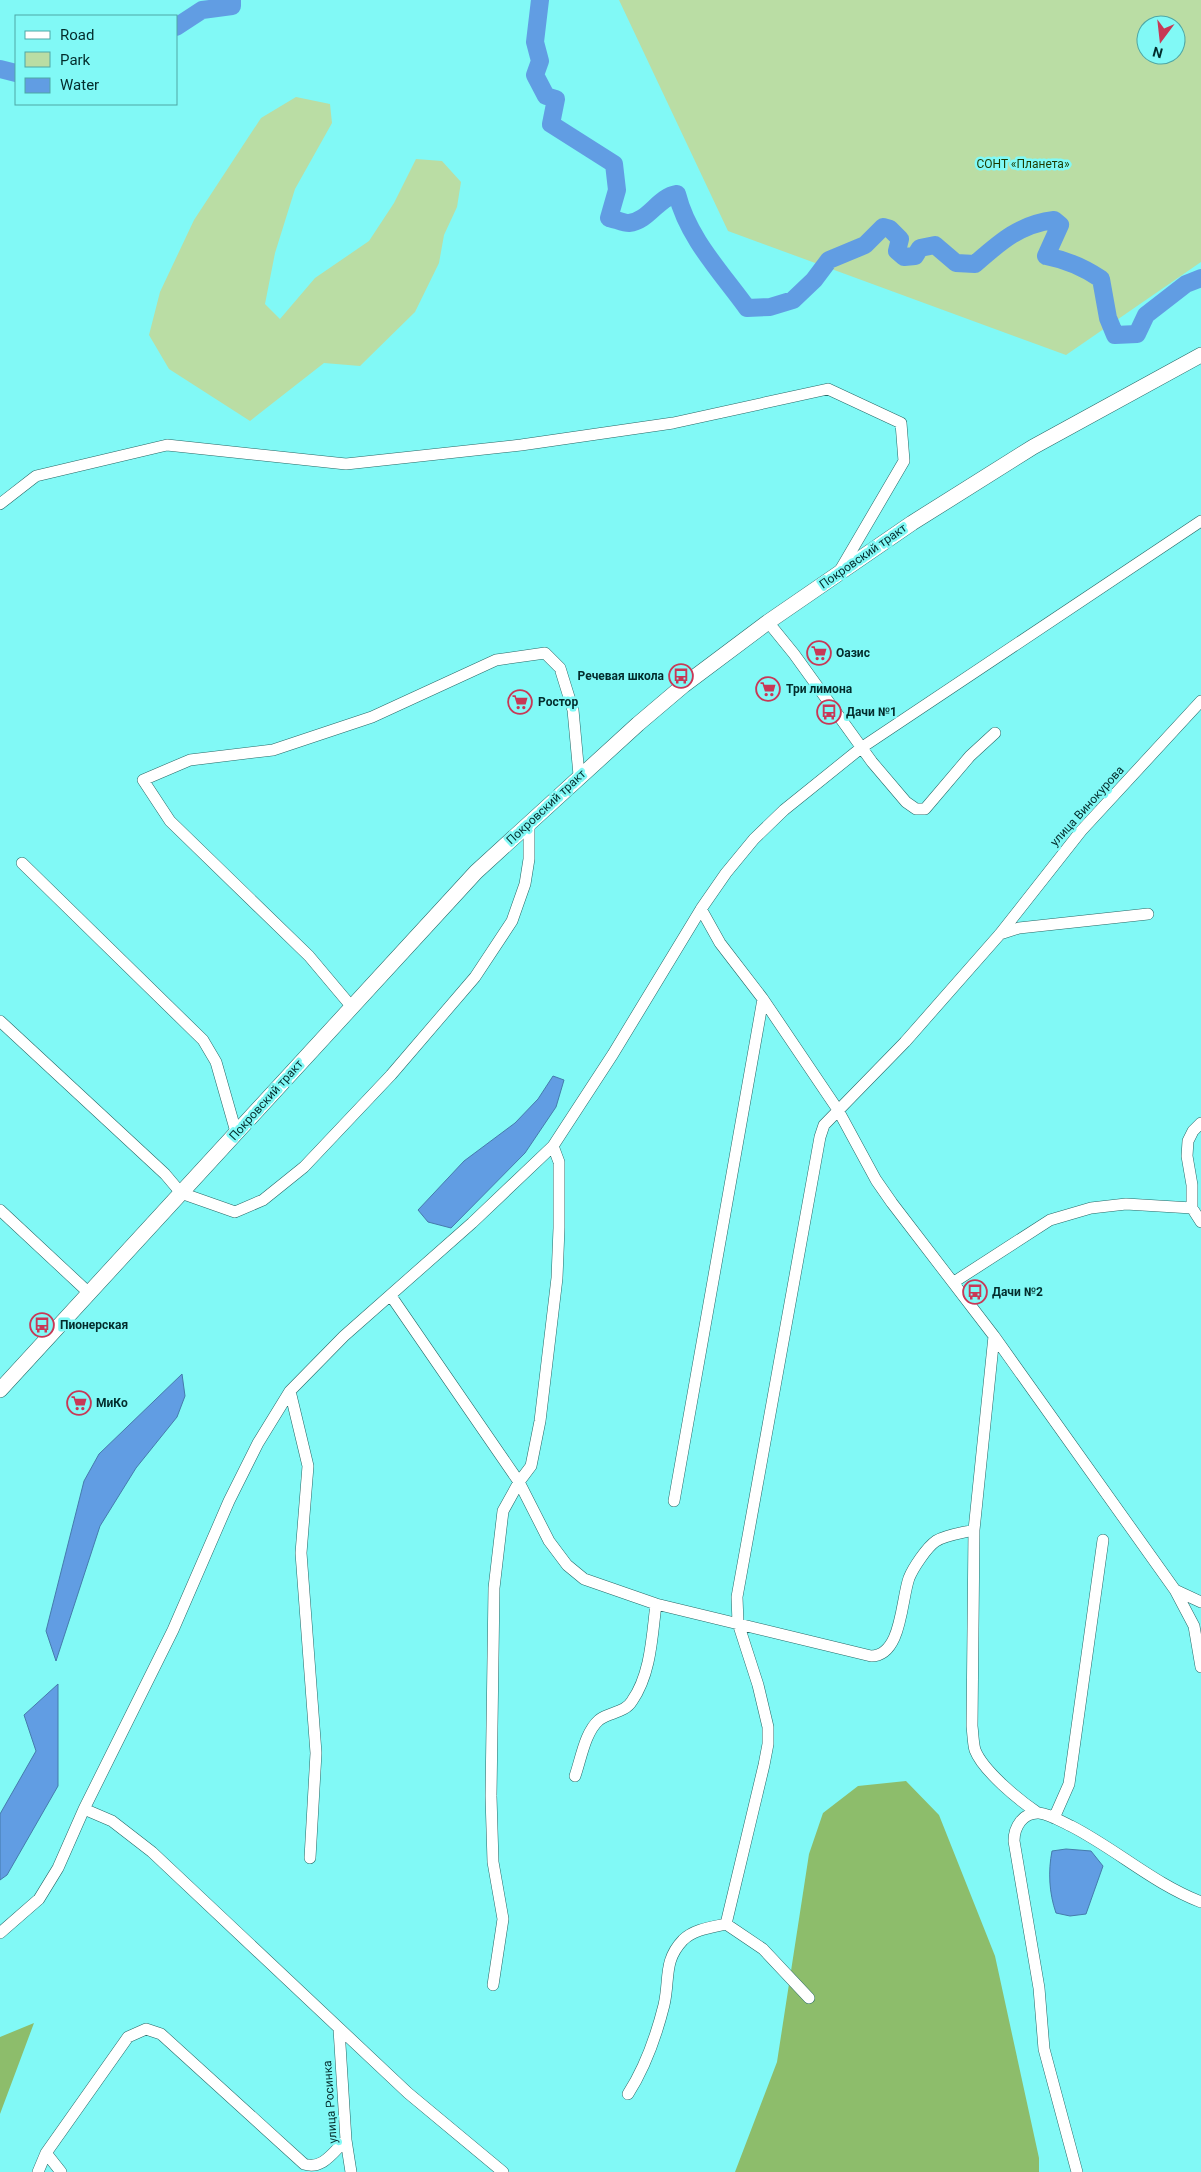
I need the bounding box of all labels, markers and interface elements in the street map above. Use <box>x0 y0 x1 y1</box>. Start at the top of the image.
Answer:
legend <box>15 15 178 105</box>
north arrow <box>1136 15 1186 65</box>
text: Road <box>60 26 94 44</box>
text: N <box>1151 44 1164 62</box>
text: Park <box>60 51 91 69</box>
text: Water <box>60 76 99 94</box>
park label: СОНТ «Планета» <box>976 157 1070 171</box>
street label: Покровский тракт <box>817 521 909 591</box>
supermarket icon: Оазис <box>806 640 832 666</box>
place label: Оазис <box>836 646 870 660</box>
bus stop icon: Речевая школа <box>668 663 694 689</box>
place label: Речевая школа <box>578 669 665 683</box>
supermarket icon: Три лимона <box>755 676 781 702</box>
place label: Три лимона <box>786 682 853 696</box>
supermarket icon: Ростор <box>507 689 533 715</box>
place label: Ростор <box>538 695 578 709</box>
bus stop icon: Дачи №1 <box>816 699 842 725</box>
place label: Дачи №1 <box>846 705 897 719</box>
street label: улица Винокурова <box>1047 763 1127 849</box>
street label: Покровский тракт <box>503 767 589 847</box>
street label: Покровский тракт <box>226 1057 306 1143</box>
bus stop icon: Дачи №2 <box>962 1279 988 1305</box>
place label: Дачи №2 <box>992 1285 1043 1299</box>
bus stop icon: Пионерская <box>29 1312 55 1338</box>
place label: Пионерская <box>60 1318 128 1332</box>
supermarket icon: МиКо <box>66 1390 92 1416</box>
place label: МиКо <box>96 1396 128 1410</box>
street label: улица Росинка <box>320 2060 340 2144</box>

